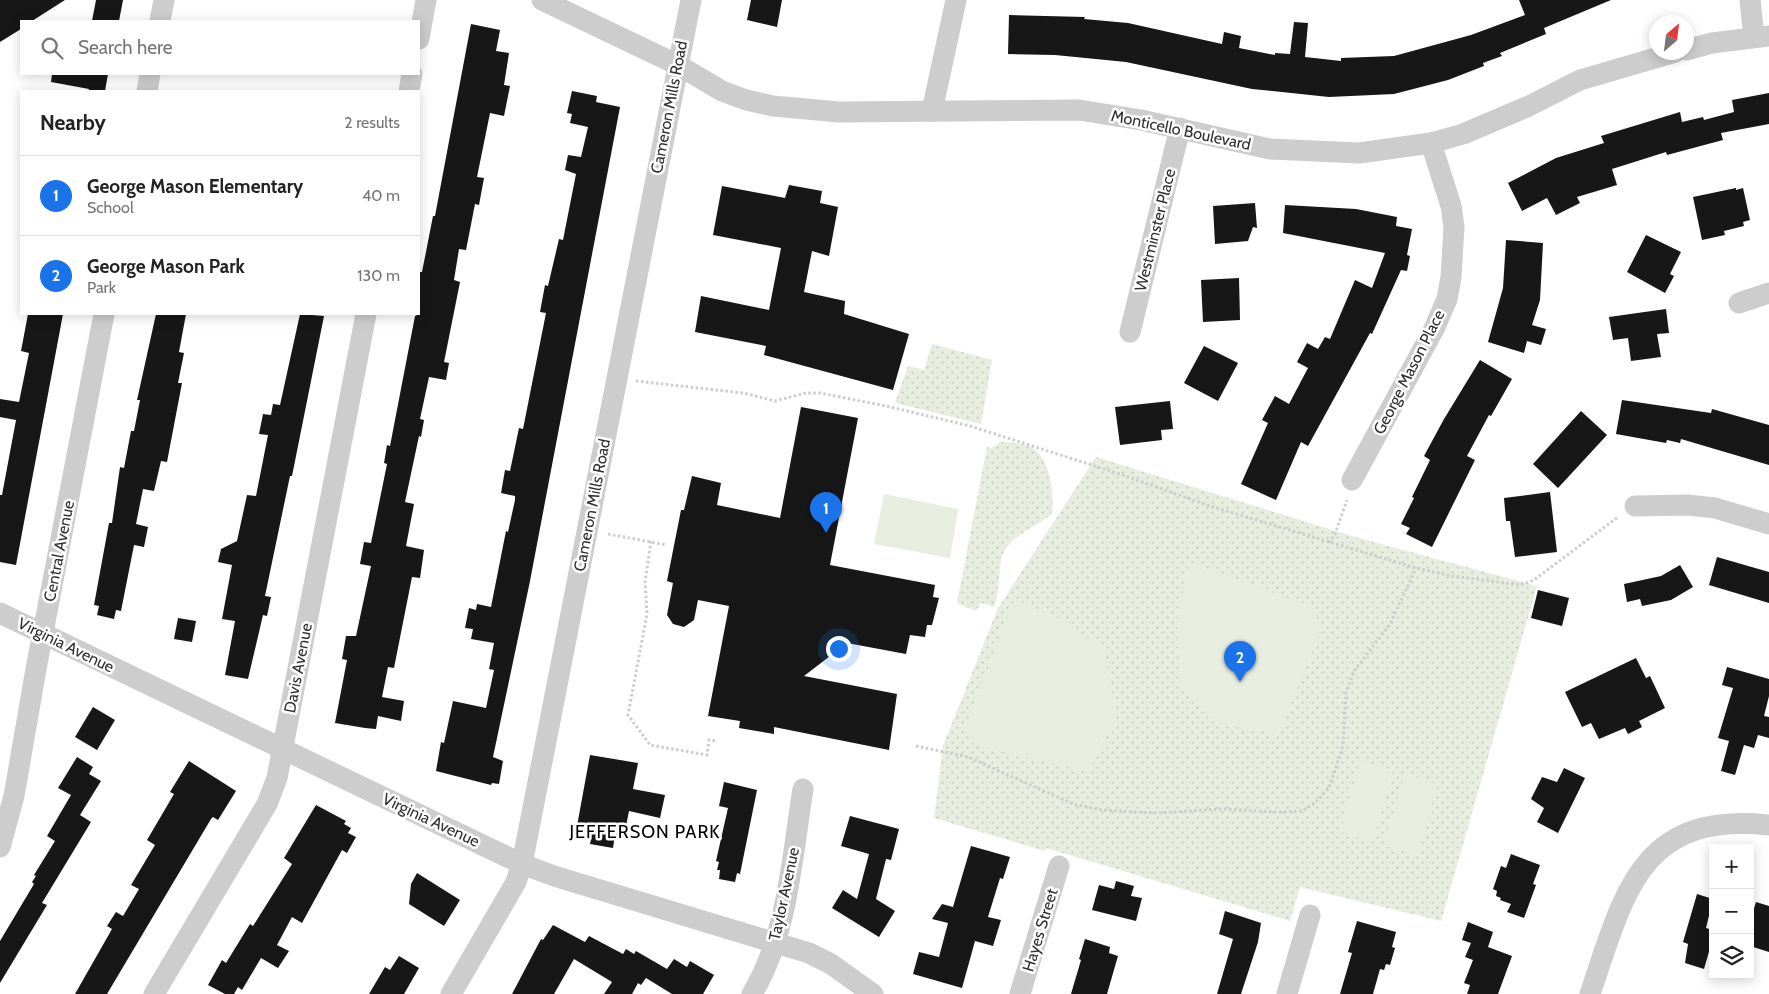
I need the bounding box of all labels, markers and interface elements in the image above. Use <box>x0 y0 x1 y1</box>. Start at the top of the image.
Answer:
north arrow <box>1649 15 1694 60</box>
search box <box>20 20 420 75</box>
icon: search <box>38 34 66 62</box>
text: Search here <box>78 36 172 59</box>
street label: Cameron Mills Road <box>647 39 691 175</box>
street label: Monticello Boulevard <box>1109 106 1253 154</box>
text: Nearby <box>40 110 106 135</box>
text: 2 results <box>344 113 400 132</box>
street label: Westminster Place <box>1131 167 1179 293</box>
text: George Mason Elementary <box>87 175 303 198</box>
text: 1 <box>53 186 59 205</box>
text: 40 m <box>362 186 400 205</box>
text: School <box>87 198 134 217</box>
text: George Mason Park <box>87 255 245 278</box>
text: 2 <box>52 266 60 285</box>
text: 130 m <box>357 266 400 285</box>
text: Park <box>87 278 116 297</box>
street label: George Mason Place <box>1369 307 1449 437</box>
street label: Cameron Mills Road <box>570 437 614 573</box>
pin: 1 <box>810 492 842 533</box>
street label: Central Avenue <box>40 499 78 603</box>
street label: Virginia Avenue <box>15 613 117 677</box>
street label: Davis Avenue <box>280 621 316 715</box>
your location <box>826 636 852 662</box>
pin: 2 <box>1224 641 1256 682</box>
street label: Virginia Avenue <box>379 789 483 851</box>
district label: JEFFERSON PARK <box>568 821 721 843</box>
map controls <box>1709 844 1754 979</box>
button: + <box>1709 844 1754 889</box>
street label: Taylor Avenue <box>765 846 803 942</box>
street label: Hayes Street <box>1018 886 1062 974</box>
button: − <box>1709 889 1754 934</box>
button: layers <box>1709 934 1754 979</box>

